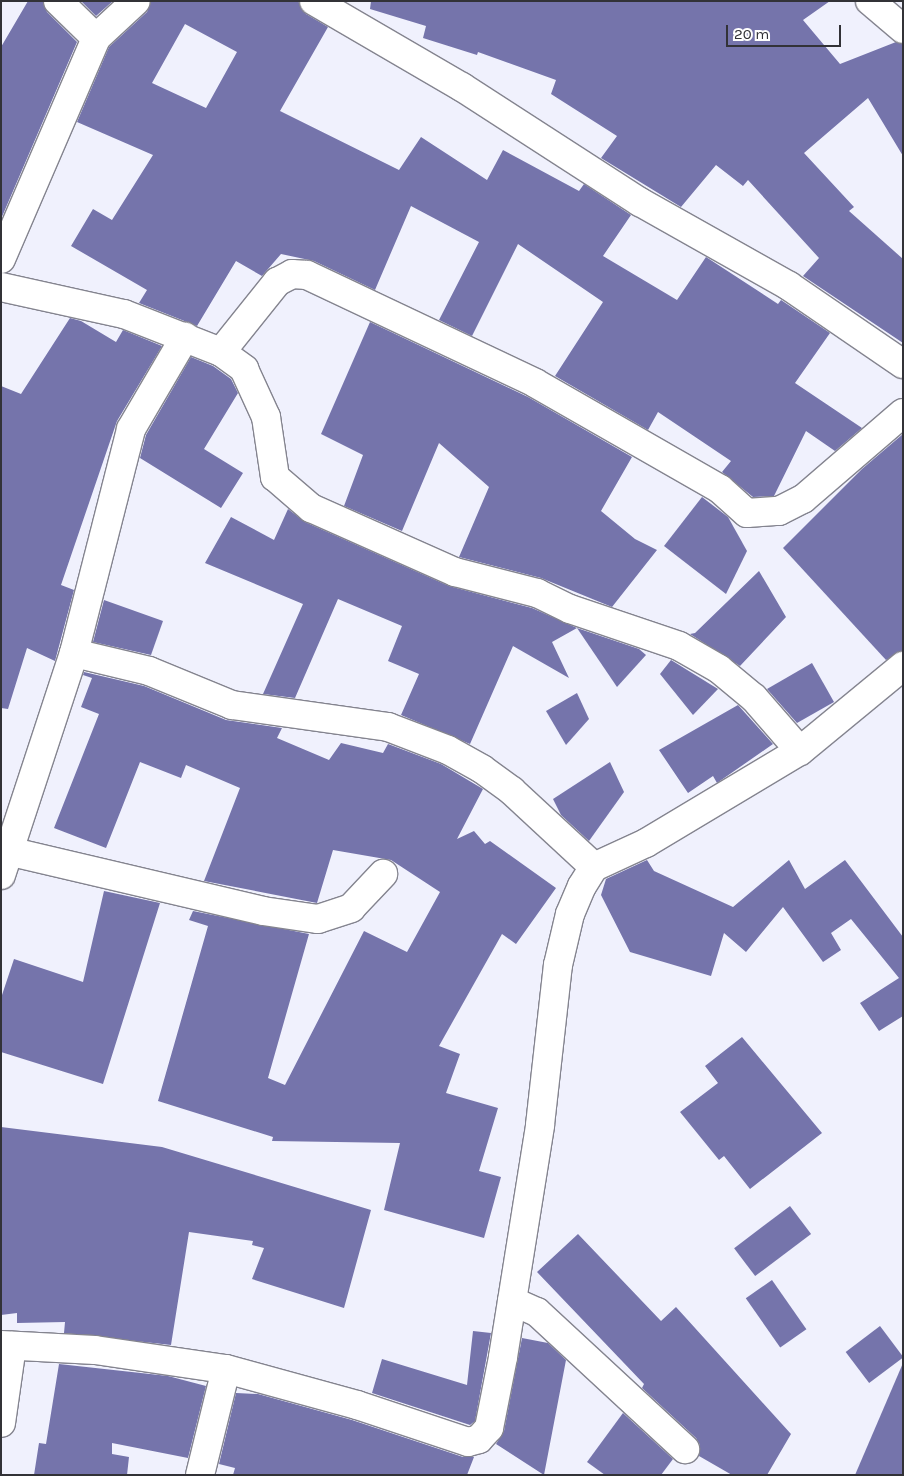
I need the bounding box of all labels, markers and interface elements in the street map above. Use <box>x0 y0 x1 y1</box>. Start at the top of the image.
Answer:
scale bar <box>729 15 844 47</box>
text: 20 m <box>734 25 769 43</box>

